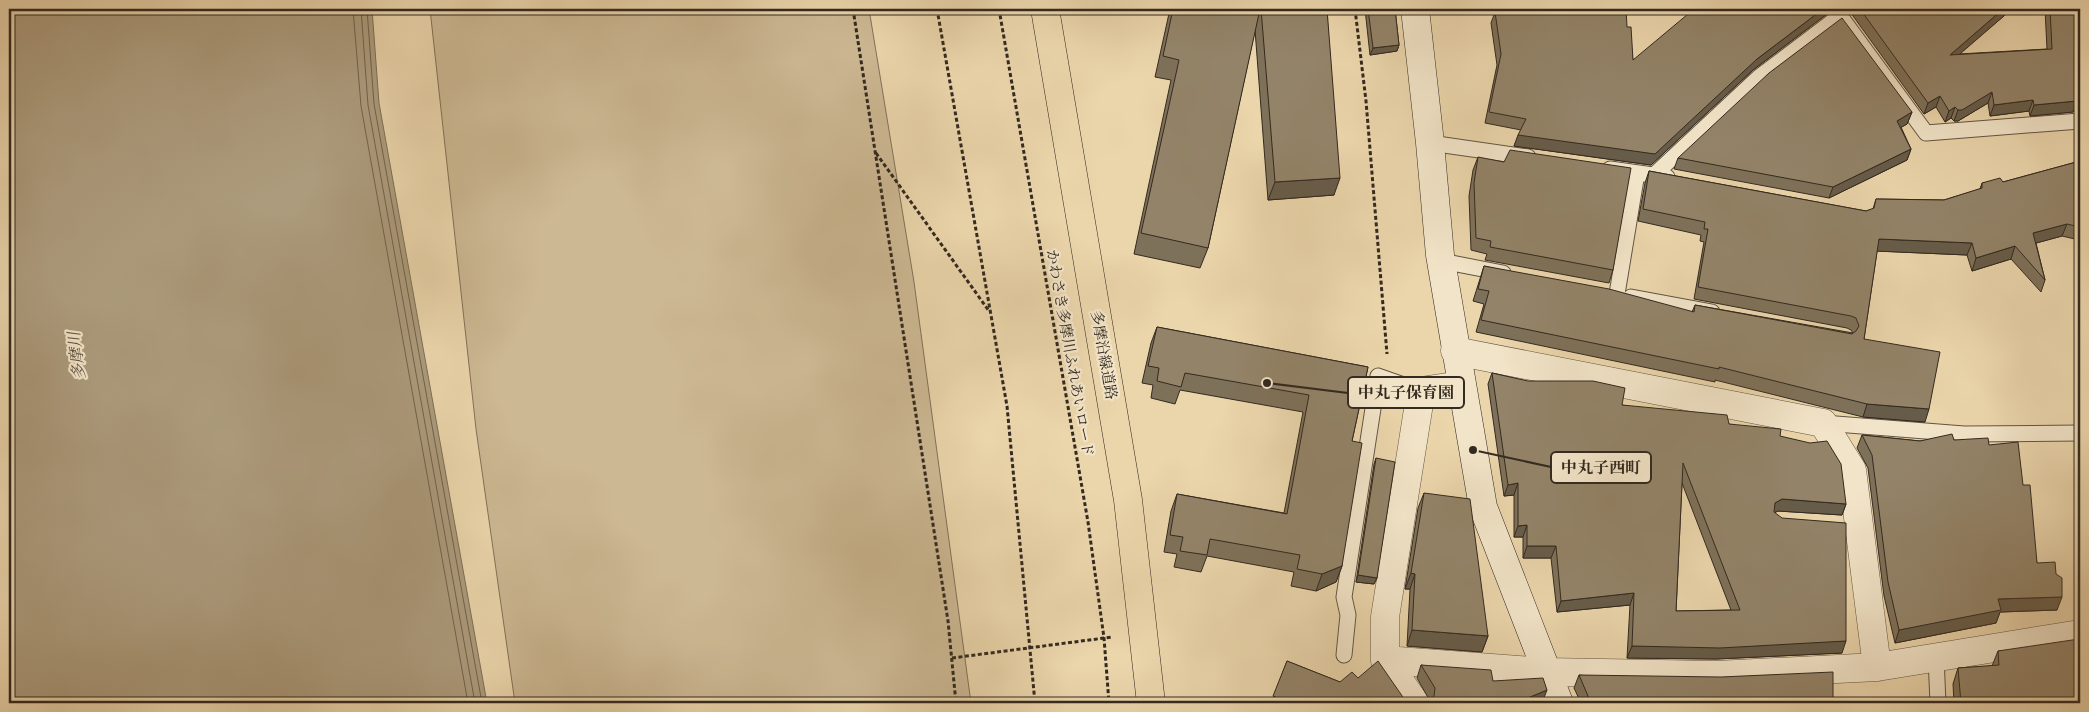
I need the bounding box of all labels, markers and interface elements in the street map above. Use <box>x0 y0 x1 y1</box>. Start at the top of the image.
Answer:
street label: かわさき多摩川ふれあいロード <box>1043 248 1097 458</box>
street label: 多摩沿線道路 <box>1087 309 1121 401</box>
water label: 多摩川 <box>64 329 89 381</box>
callout: 中丸子保育園 <box>1348 377 1464 408</box>
text: 中丸子保育園 <box>1358 383 1454 402</box>
callout: 中丸子西町 <box>1551 452 1651 483</box>
text: 中丸子西町 <box>1561 458 1641 477</box>

